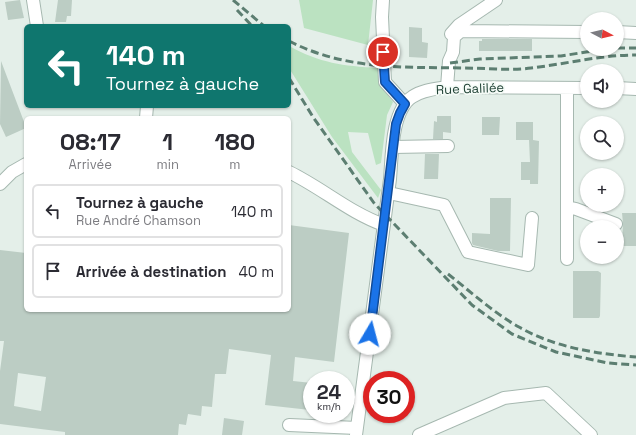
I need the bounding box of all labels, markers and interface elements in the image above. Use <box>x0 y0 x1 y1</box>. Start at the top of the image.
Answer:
north arrow <box>580 12 624 56</box>
map controls <box>580 12 624 264</box>
pin <box>366 35 400 69</box>
text: 140 m <box>106 37 186 73</box>
icon: left <box>40 40 92 92</box>
icon: arrive <box>372 41 394 63</box>
button: sound <box>580 64 624 108</box>
text: Tournez à gauche <box>106 72 259 95</box>
street label: Rue Galilée <box>436 79 504 98</box>
button: search <box>580 116 624 160</box>
text: 08:17 <box>60 126 121 157</box>
text: 1 <box>162 126 173 157</box>
text: 180 <box>215 126 255 157</box>
text: Arrivée <box>69 156 112 173</box>
text: min <box>157 156 179 173</box>
text: m <box>229 156 241 173</box>
button: + <box>580 168 624 212</box>
text: Tournez à gauche <box>76 193 204 212</box>
icon: left <box>42 200 64 222</box>
text: 140 m <box>231 202 273 221</box>
text: Rue André Chamson <box>76 212 201 229</box>
button: − <box>580 220 624 264</box>
icon: arrive <box>42 260 64 282</box>
text: Arrivée à destination <box>76 262 226 281</box>
text: 40 m <box>238 262 274 281</box>
position arrow <box>349 313 391 355</box>
speed limit sign: 30 <box>363 371 415 423</box>
text: 24 <box>317 379 341 405</box>
text: km/h <box>317 400 341 413</box>

